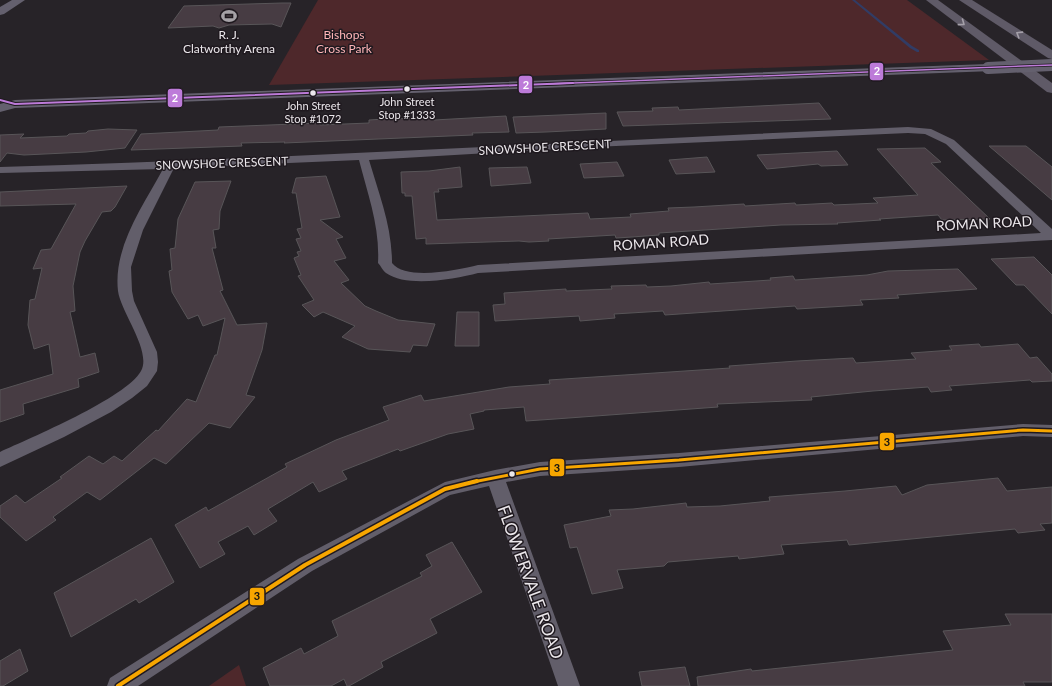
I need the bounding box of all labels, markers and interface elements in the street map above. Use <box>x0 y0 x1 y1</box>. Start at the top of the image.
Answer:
sports icon: R. J. Clatworthy Arena <box>220 7 238 25</box>
one-way arrow <box>958 18 965 25</box>
place label: R. J. Clatworthy Arena <box>183 27 275 56</box>
park label: Bishops Cross Park <box>316 27 373 56</box>
one-way arrow <box>1016 32 1023 39</box>
line badge: 2 <box>869 62 884 81</box>
text: 2 <box>874 64 880 77</box>
line badge: 2 <box>518 75 533 94</box>
text: 2 <box>523 78 529 91</box>
marker: John Street Stop #1333 <box>402 84 412 94</box>
line badge: 2 <box>167 88 183 108</box>
marker: John Street Stop #1072 <box>308 88 318 98</box>
text: 2 <box>172 91 178 104</box>
place label: John Street Stop #1333 <box>379 95 435 121</box>
place label: John Street Stop #1072 <box>285 99 341 125</box>
street label: SNOWSHOE CRESCENT <box>478 136 612 158</box>
street label: SNOWSHOE CRESCENT <box>155 153 289 173</box>
street label: ROMAN ROAD <box>935 212 1033 234</box>
street label: ROMAN ROAD <box>612 230 710 254</box>
line badge: 3 <box>879 432 895 451</box>
text: 3 <box>884 435 890 448</box>
line badge: 3 <box>549 458 565 477</box>
text: 3 <box>554 461 560 474</box>
unlabelled marker <box>507 469 517 479</box>
street label: FLOWERVALE ROAD <box>493 502 569 662</box>
line badge: 3 <box>249 587 265 606</box>
text: 3 <box>254 589 260 602</box>

